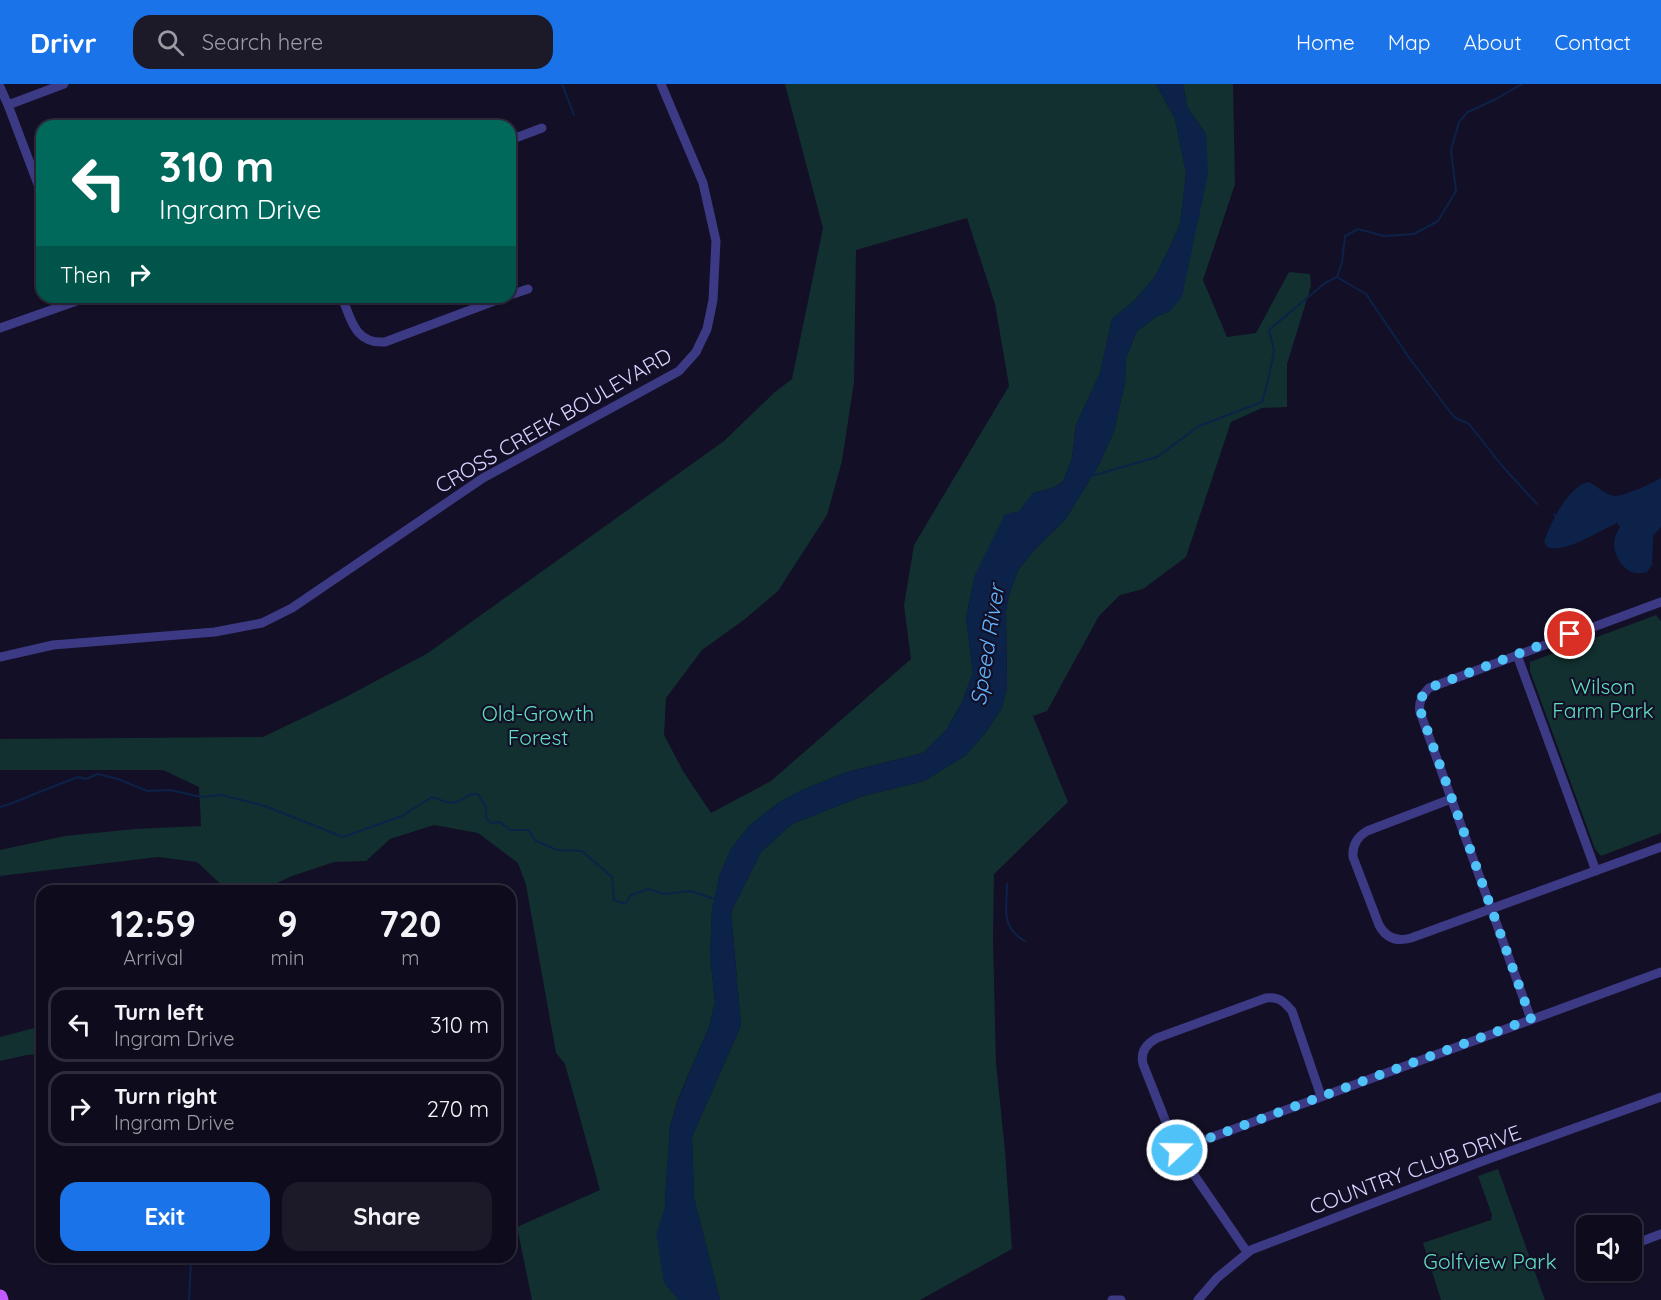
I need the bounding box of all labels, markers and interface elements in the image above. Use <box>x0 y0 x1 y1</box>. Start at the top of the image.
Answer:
search box <box>133 15 553 69</box>
text: Drivr <box>30 25 97 60</box>
icon: search <box>154 26 187 59</box>
text: Search here <box>202 28 323 56</box>
text: Home <box>1296 29 1355 55</box>
text: Map <box>1388 29 1431 55</box>
text: About <box>1464 29 1522 55</box>
text: Contact <box>1555 29 1631 55</box>
text: 310 m <box>159 140 274 193</box>
icon: left <box>60 144 138 222</box>
text: Ingram Drive <box>159 192 322 226</box>
icon: right <box>123 258 156 291</box>
text: Then <box>60 261 111 289</box>
street label: CROSS CREEK BOULEVARD <box>430 342 676 498</box>
water label: Speed River <box>964 580 1011 707</box>
pin <box>1544 608 1595 659</box>
icon: arrive <box>1553 617 1586 650</box>
park label: Wilson Farm Park <box>1552 673 1654 723</box>
park label: Old-Growth Forest <box>482 700 594 750</box>
text: 12:59 <box>111 901 196 946</box>
text: 9 <box>277 901 298 946</box>
text: 720 <box>379 901 441 946</box>
text: Arrival <box>123 945 183 970</box>
text: min <box>271 945 305 970</box>
text: m <box>401 945 419 970</box>
text: Turn left <box>114 998 204 1026</box>
icon: left <box>63 1008 96 1041</box>
text: 310 m <box>430 1011 489 1039</box>
text: Ingram Drive <box>114 1026 234 1051</box>
text: Turn right <box>114 1082 218 1110</box>
icon: right <box>63 1092 96 1125</box>
text: 270 m <box>427 1095 489 1123</box>
text: Ingram Drive <box>114 1110 234 1135</box>
position arrow <box>1145 1118 1209 1182</box>
street label: COUNTRY CLUB DRIVE <box>1306 1119 1524 1219</box>
button: Exit <box>60 1182 270 1251</box>
button: Share <box>282 1182 492 1251</box>
map controls <box>1576 1215 1642 1281</box>
button: sound <box>1576 1215 1642 1281</box>
park label: Golfview Park <box>1423 1248 1557 1274</box>

